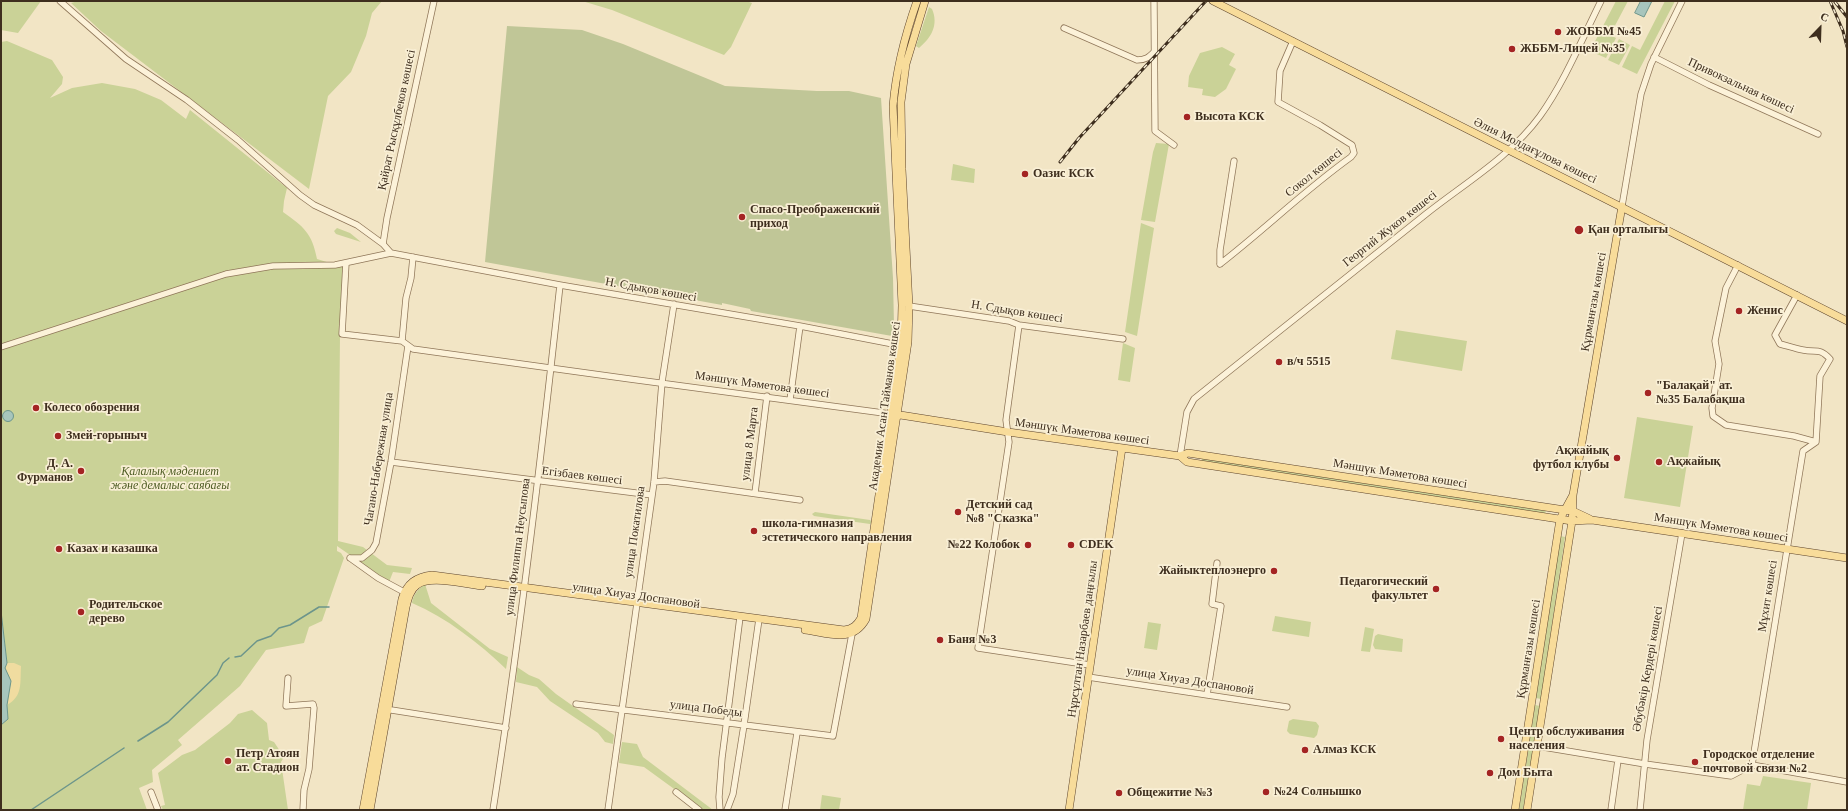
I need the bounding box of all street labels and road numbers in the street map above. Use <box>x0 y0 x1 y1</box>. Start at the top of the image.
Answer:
street label: Қайрат Рысқұлбеков көшесі <box>375 48 419 192</box>
street label: Привокзальная көшесі <box>1686 55 1796 117</box>
street label: Әлия Молдағұлова көшесі <box>1471 115 1599 187</box>
street label: Сокол көшесі <box>1282 146 1346 200</box>
street label: Георгий Жуков көшесі <box>1340 188 1440 270</box>
street label: Құрманғазы көшесі <box>1578 251 1610 353</box>
street label: Н. Сдықов көшесі <box>604 275 698 305</box>
street label: Н. Сдықов көшесі <box>970 298 1064 326</box>
street label: Академик Асан Тайманов көшесі <box>866 321 904 491</box>
street label: Мәншүк Мәметова көшесі <box>694 368 830 402</box>
street label: Чагано-Набережная улица <box>361 391 397 527</box>
street label: улица 8 Марта <box>738 406 762 482</box>
street label: Мәншүк Мәметова көшесі <box>1014 415 1150 449</box>
street label: Мәншүк Мәметова көшесі <box>1332 456 1468 492</box>
street label: Егізбаев көшесі <box>541 464 623 488</box>
street label: улица Филиппа Неусыпова <box>502 477 534 617</box>
street label: улица Покатилова <box>621 485 649 579</box>
street label: Мәншүк Мәметова көшесі <box>1653 510 1789 546</box>
street label: Мұхит көшесі <box>1755 559 1781 633</box>
street label: Нұрсұлтан Назарбаев даңғылы <box>1065 560 1101 718</box>
street label: улица Хиуаз Доспановой <box>571 580 701 612</box>
street label: Құрманғазы көшесі <box>1514 598 1544 700</box>
street label: Әбубәкір Кердері көшесі <box>1630 605 1666 733</box>
street label: улица Хиуаз Доспановой <box>1125 664 1255 698</box>
street label: улица Победы <box>669 697 743 721</box>

